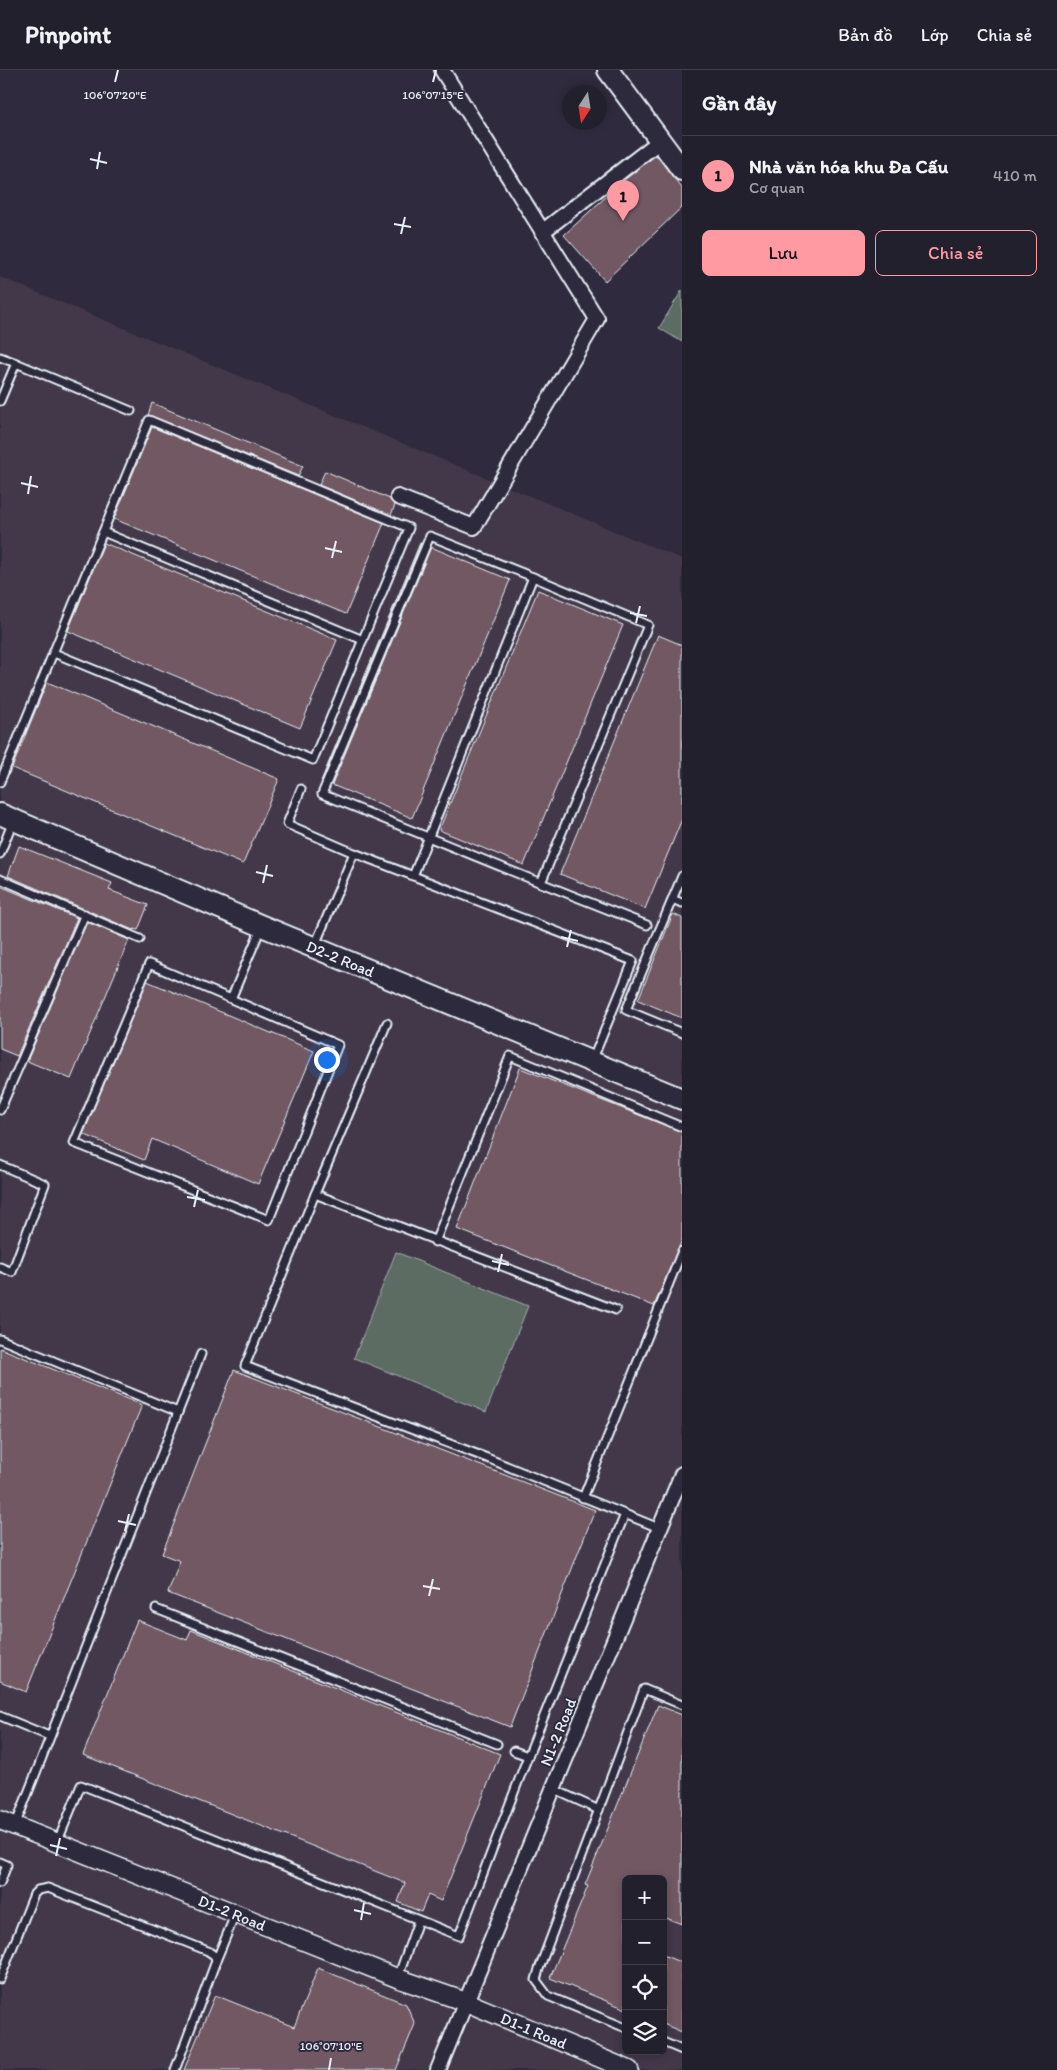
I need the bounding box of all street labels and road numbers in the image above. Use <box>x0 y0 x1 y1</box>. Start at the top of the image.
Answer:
street label: D2-2 Road <box>304 936 378 981</box>
street label: N1-2 Road <box>536 1695 580 1769</box>
street label: D1-2 Road <box>196 1890 269 1935</box>
street label: D1-1 Road <box>498 2008 570 2053</box>

